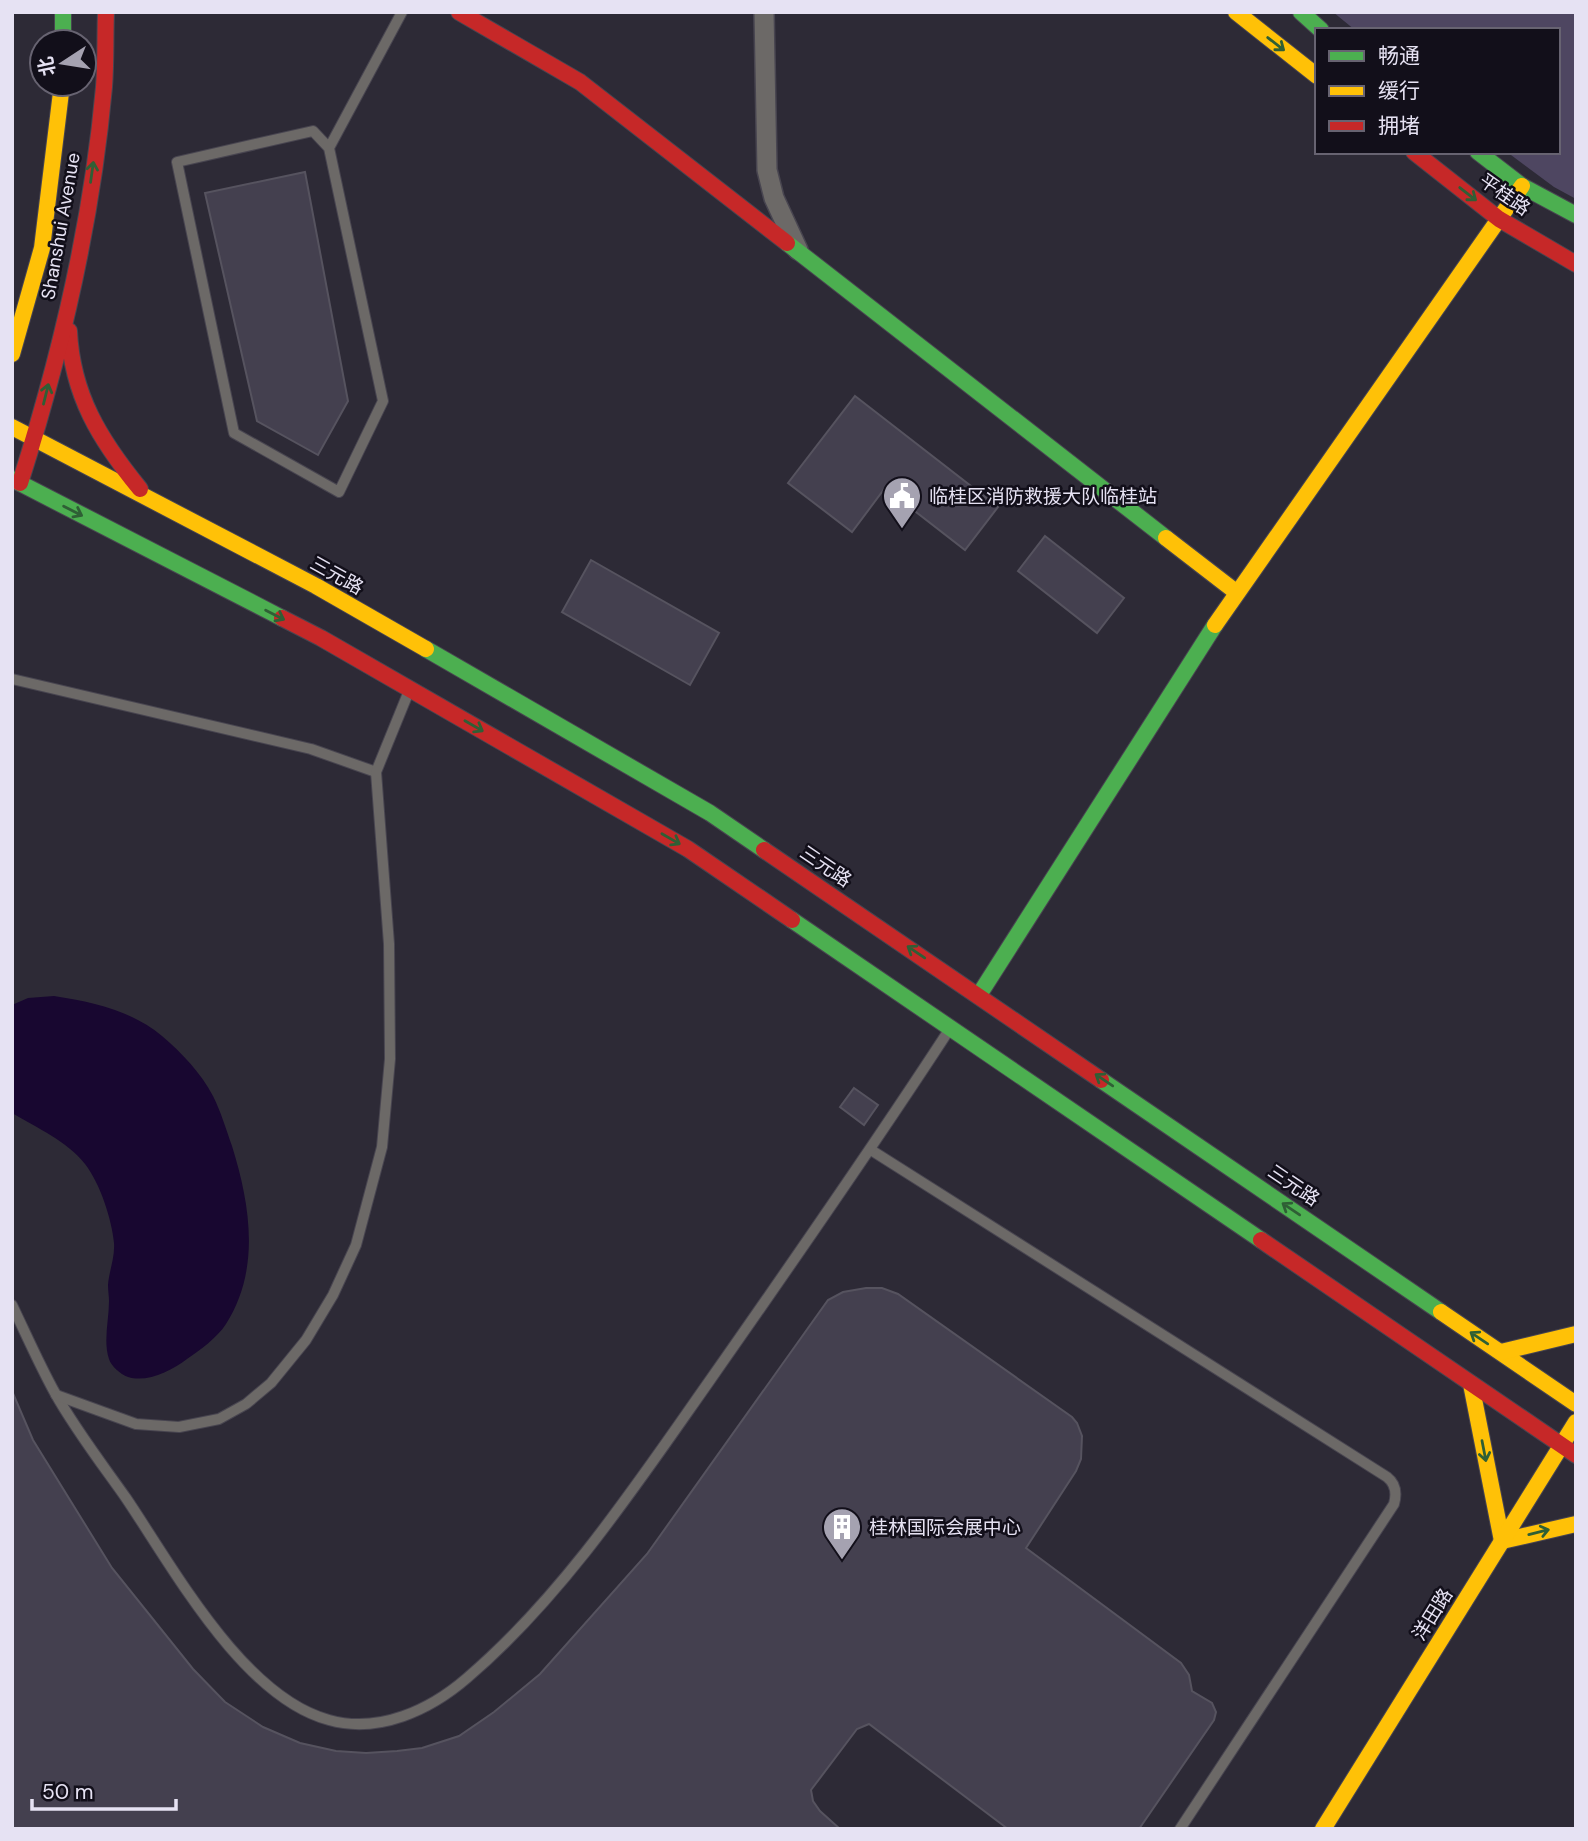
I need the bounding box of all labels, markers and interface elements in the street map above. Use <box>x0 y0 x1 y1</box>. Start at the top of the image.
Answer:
north arrow <box>28 28 98 98</box>
legend <box>1315 28 1560 154</box>
one-way arrow <box>1267 37 1285 52</box>
text: 畅通 <box>1378 42 1420 70</box>
text: 北 <box>33 55 61 78</box>
text: 缓行 <box>1378 77 1420 105</box>
text: 拥堵 <box>1378 112 1420 140</box>
street label: Shanshui Avenue <box>35 151 86 301</box>
one-way arrow <box>85 161 98 184</box>
street label: 平桂路 <box>1474 168 1535 221</box>
one-way arrow <box>1458 187 1476 202</box>
one-way arrow <box>40 384 53 406</box>
public building icon: 临桂区消防救援大队临桂站 <box>881 475 923 530</box>
place label: 临桂区消防救援大队临桂站 <box>929 484 1157 509</box>
one-way arrow <box>62 504 83 518</box>
street label: 三元路 <box>306 551 368 600</box>
one-way arrow <box>264 608 285 622</box>
one-way arrow <box>463 720 484 733</box>
one-way arrow <box>660 833 681 846</box>
street label: 三元路 <box>795 840 856 893</box>
one-way arrow <box>907 945 926 959</box>
one-way arrow <box>1095 1073 1114 1088</box>
street label: 三元路 <box>1263 1159 1324 1212</box>
one-way arrow <box>1282 1202 1302 1216</box>
one-way arrow <box>1470 1331 1489 1345</box>
one-way arrow <box>1478 1439 1492 1462</box>
building icon: 桂林国际会展中心 <box>821 1506 863 1561</box>
place label: 桂林国际会展中心 <box>869 1515 1021 1540</box>
one-way arrow <box>1527 1525 1550 1539</box>
street label: 洋田路 <box>1407 1583 1458 1645</box>
scale bar <box>32 1768 175 1812</box>
text: 50 m <box>42 1778 93 1806</box>

